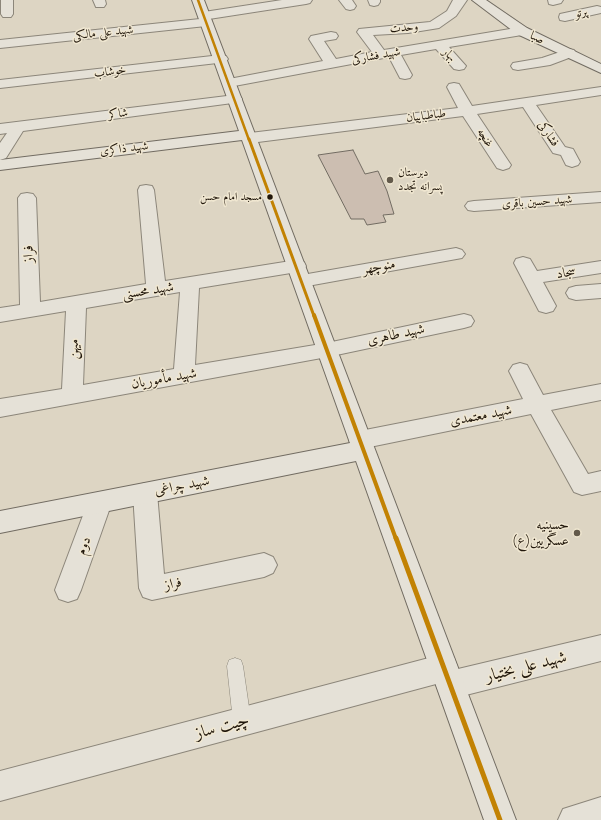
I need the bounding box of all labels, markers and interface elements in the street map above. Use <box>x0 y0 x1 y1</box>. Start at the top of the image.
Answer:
street label: پرتو <box>573 5 589 21</box>
street label: وحدت <box>389 20 419 36</box>
street label: شهید علی مالکی <box>72 23 134 43</box>
street label: صبا <box>528 28 546 48</box>
street label: شهید فشارکی <box>350 45 402 67</box>
street label: بهار <box>439 45 459 65</box>
street label: خوشاب <box>93 63 127 81</box>
street label: شاکر <box>107 106 129 122</box>
street label: طباطباییان <box>405 106 447 126</box>
street label: فشارکی <box>534 118 562 150</box>
street label: غنچه <box>474 126 496 150</box>
street label: شهید ذاکری <box>99 139 149 159</box>
place label: دبرستان پسرانه تجدد <box>398 166 442 194</box>
marker: دبرستان پسرانه تجدد <box>385 175 395 185</box>
place label: مسجد امام حسن <box>200 190 262 204</box>
marker: مسجد امام حسن <box>265 192 275 202</box>
street label: شهید حسین باقری <box>501 192 573 212</box>
street label: فراز <box>20 245 38 263</box>
street label: منوچهر <box>361 256 397 278</box>
street label: سجاد <box>555 263 577 283</box>
street label: شهید محسنی <box>121 279 175 303</box>
street label: شهید طاهری <box>366 321 426 349</box>
street label: میهن <box>65 338 83 360</box>
street label: شهید مأموریان <box>130 365 198 393</box>
street label: شهید معتمدی <box>449 402 513 430</box>
street label: شهید چراغی <box>153 472 211 500</box>
place label: حسینیه عسگریین(ع) <box>512 517 569 550</box>
marker: حسینیه عسگریین(ع) <box>572 528 582 538</box>
street label: دوم <box>73 535 95 557</box>
street label: فراز <box>163 574 183 594</box>
street label: شهید علی بختیار <box>483 647 569 687</box>
street label: چیت ساز <box>193 710 251 744</box>

